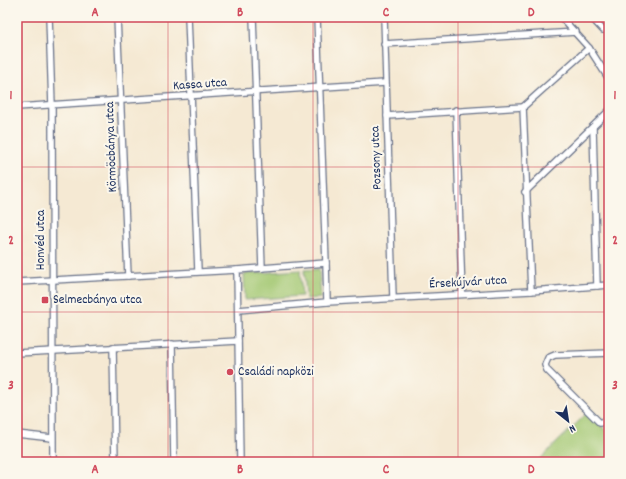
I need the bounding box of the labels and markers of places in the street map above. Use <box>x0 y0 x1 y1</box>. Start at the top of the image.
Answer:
place label: Selmecbánya utca <box>53 291 143 310</box>
marker: Selmecbánya utca <box>40 295 50 305</box>
place label: Családi napközi <box>238 363 314 382</box>
marker: Családi napközi <box>225 367 235 377</box>

